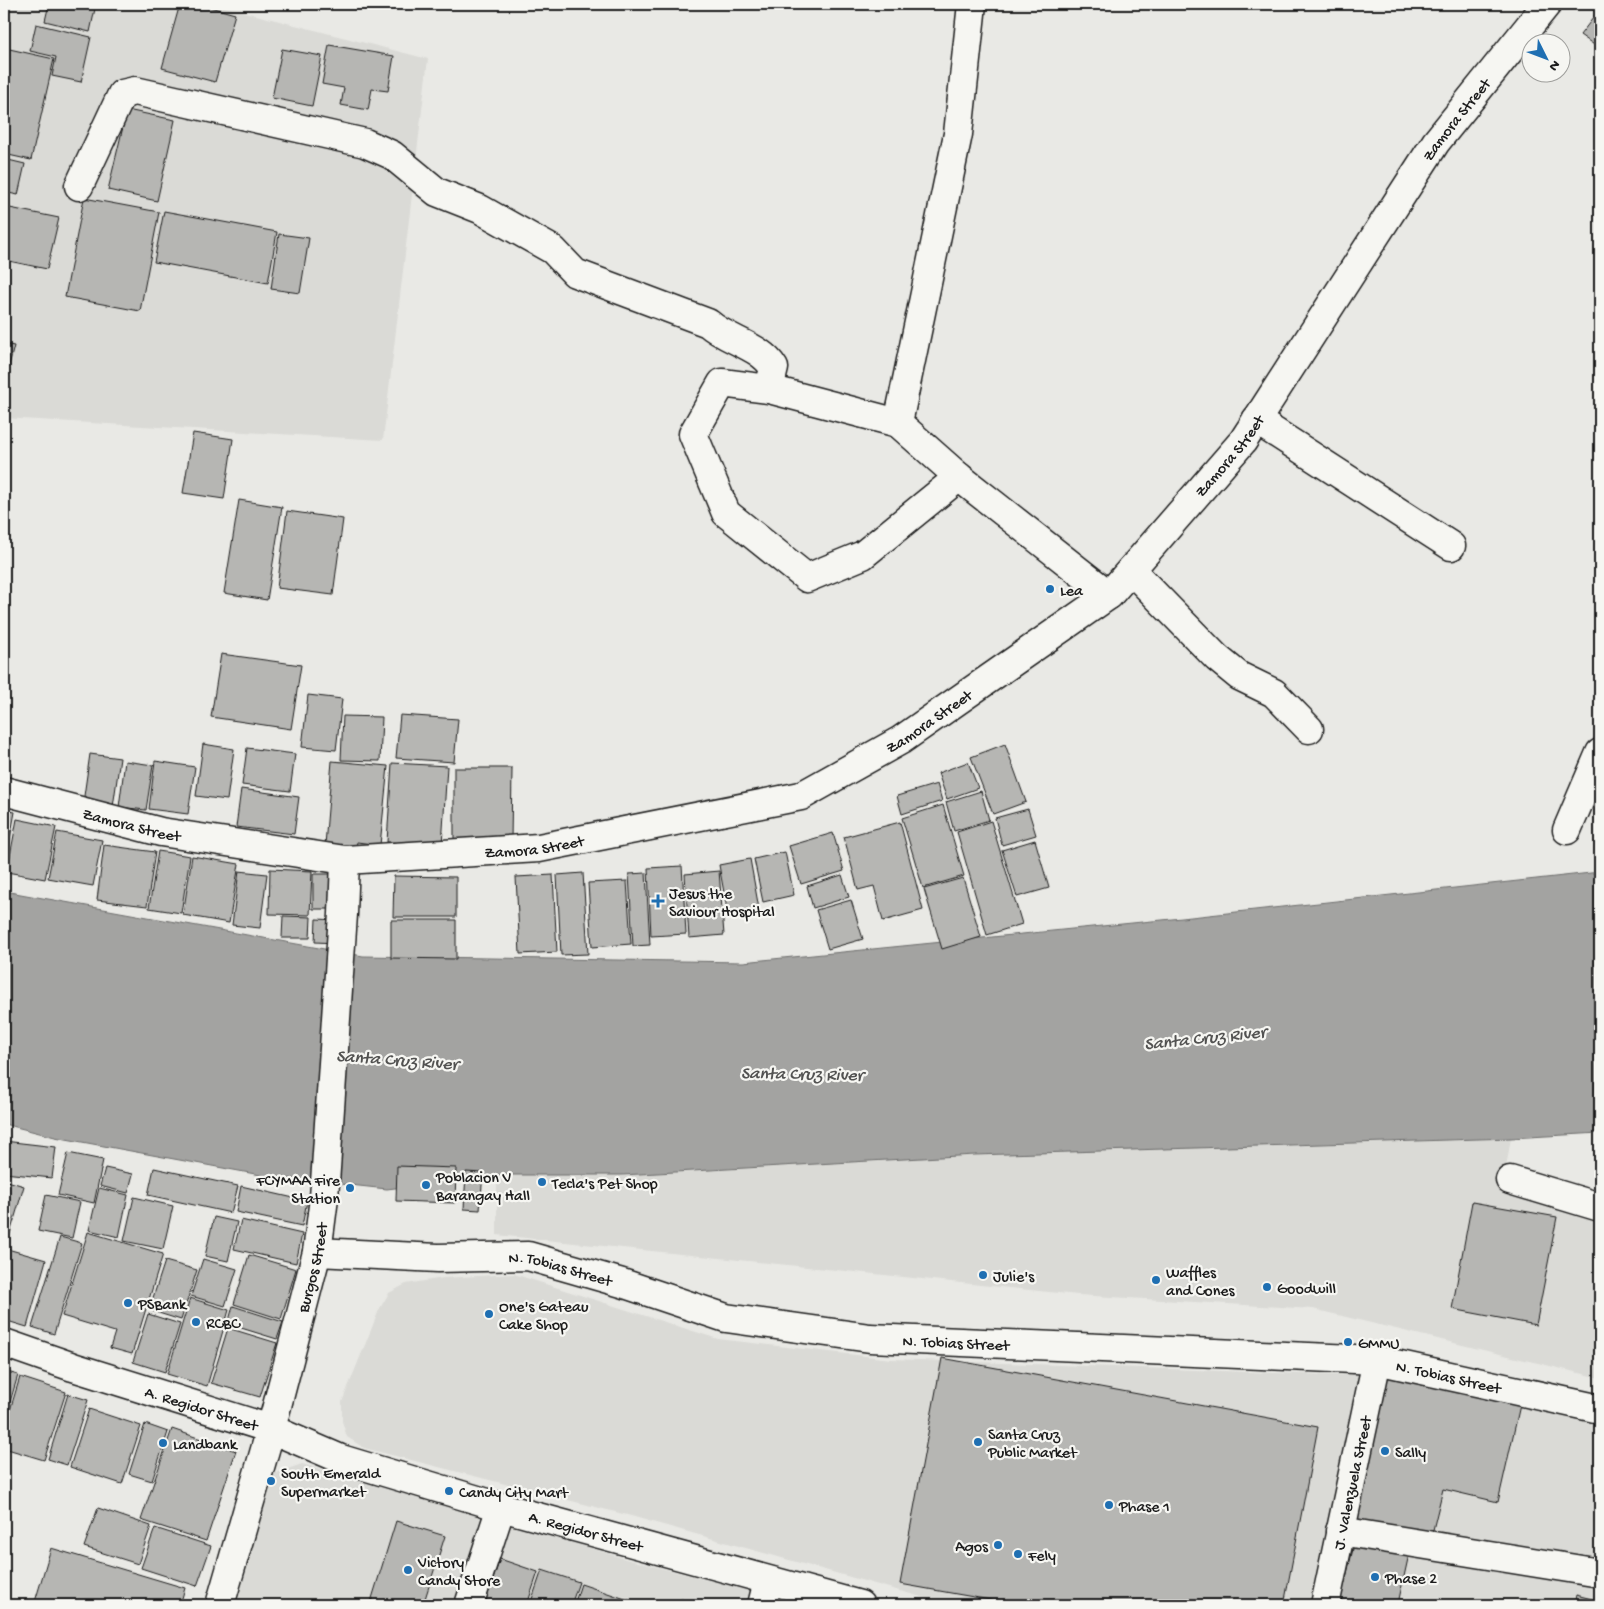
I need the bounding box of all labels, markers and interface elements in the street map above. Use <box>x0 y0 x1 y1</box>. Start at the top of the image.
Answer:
north arrow <box>1522 32 1572 82</box>
text: N <box>1544 56 1563 74</box>
street label: Zamora Street <box>1420 75 1497 166</box>
street label: Zamora Street <box>1192 411 1271 502</box>
marker: Lea <box>1044 583 1056 595</box>
place label: Lea <box>1060 583 1084 602</box>
street label: Zamora Street <box>884 686 978 759</box>
street label: Zamora Street <box>80 806 183 848</box>
street label: Zamora Street <box>484 833 587 864</box>
place label: Jesus the Saviour Hospital <box>669 886 775 923</box>
marker: Jesus the Saviour Hospital <box>651 894 665 908</box>
water label: Santa Cruz River <box>1143 1022 1271 1056</box>
water label: Santa Cruz River <box>335 1047 462 1076</box>
water label: Santa Cruz River <box>741 1064 867 1087</box>
place label: Poblacion V Barangay Hall <box>435 1170 530 1207</box>
place label: FCYMAA Fire Station <box>255 1173 341 1210</box>
marker: Tecla's Pet Shop <box>536 1176 548 1188</box>
place label: Tecla's Pet Shop <box>551 1176 658 1195</box>
marker: Poblacion V Barangay Hall <box>420 1179 432 1191</box>
marker: FCYMAA Fire Station <box>344 1182 356 1194</box>
street label: Burgos Street <box>295 1221 334 1316</box>
street label: N. Tobias Street <box>508 1250 615 1293</box>
place label: Waffles and Cones <box>1166 1265 1235 1302</box>
marker: Julie's <box>977 1269 989 1281</box>
place label: Julie's <box>993 1269 1035 1288</box>
marker: Waffles and Cones <box>1150 1274 1162 1286</box>
marker: Goodwill <box>1261 1281 1273 1293</box>
place label: Goodwill <box>1277 1281 1336 1300</box>
marker: PSBank <box>122 1297 134 1309</box>
place label: PSBank <box>137 1297 188 1316</box>
place label: One's Gateau Cake Shop <box>499 1299 589 1336</box>
marker: One's Gateau Cake Shop <box>483 1308 495 1320</box>
marker: RCBC <box>190 1316 202 1328</box>
place label: RCBC <box>206 1316 241 1335</box>
street label: N. Tobias Street <box>902 1333 1011 1357</box>
marker: GMMU <box>1342 1336 1354 1348</box>
place label: GMMU <box>1358 1336 1400 1355</box>
street label: N. Tobias Street <box>1394 1358 1504 1400</box>
street label: A. Regidor Street <box>142 1384 261 1438</box>
street label: J. Valenzuela Street <box>1331 1413 1378 1552</box>
place label: Santa Cruz Public Market <box>987 1427 1078 1464</box>
marker: Santa Cruz Public Market <box>972 1436 984 1448</box>
marker: Landbank <box>157 1437 169 1449</box>
place label: Landbank <box>173 1437 239 1456</box>
marker: Sally <box>1379 1445 1391 1457</box>
place label: Sally <box>1395 1445 1426 1464</box>
place label: South Emerald Supermarket <box>281 1466 382 1503</box>
marker: South Emerald Supermarket <box>265 1475 277 1487</box>
marker: Candy City Mart <box>443 1485 455 1497</box>
place label: Candy City Mart <box>459 1485 569 1504</box>
marker: Phase 1 <box>1103 1499 1115 1511</box>
place label: Phase 1 <box>1118 1499 1170 1518</box>
street label: A. Regidor Street <box>526 1509 646 1559</box>
place label: Agos <box>955 1539 989 1558</box>
marker: Agos <box>992 1539 1004 1551</box>
marker: Fely <box>1012 1548 1024 1560</box>
place label: Fely <box>1027 1548 1056 1567</box>
place label: Victory Candy Store <box>417 1555 501 1592</box>
marker: Victory Candy Store <box>402 1564 414 1576</box>
marker: Phase 2 <box>1369 1571 1381 1583</box>
place label: Phase 2 <box>1384 1571 1437 1590</box>

